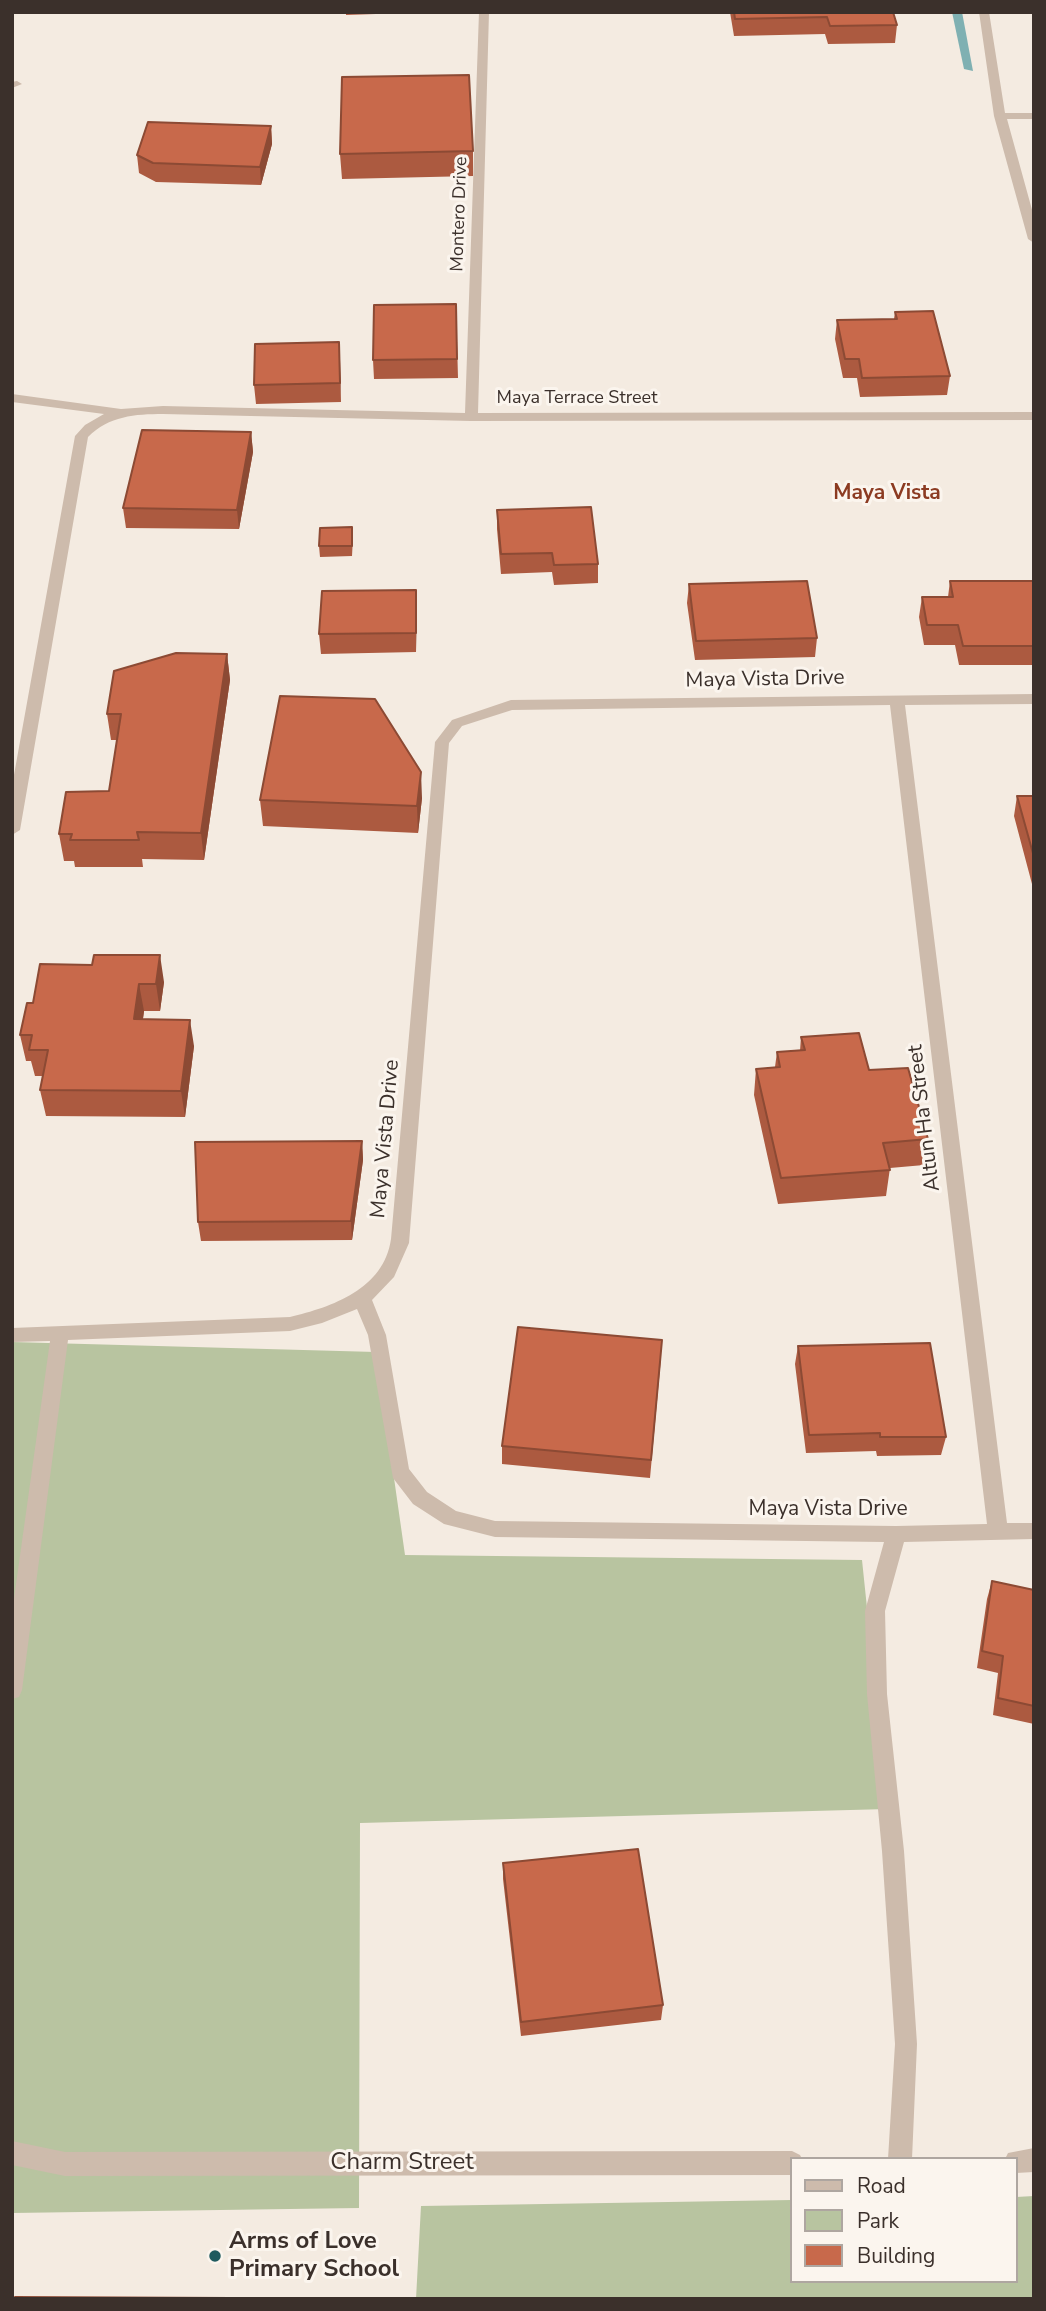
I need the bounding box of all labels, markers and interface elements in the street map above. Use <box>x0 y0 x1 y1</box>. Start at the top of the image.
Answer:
street label: Montero Drive <box>447 156 473 272</box>
street label: Maya Terrace Street <box>497 388 657 410</box>
district label: Maya Vista <box>833 481 941 507</box>
street label: Maya Vista Drive <box>685 666 845 694</box>
street label: Altun Ha Street <box>903 1043 947 1193</box>
street label: Maya Vista Drive <box>367 1059 405 1219</box>
street label: Maya Vista Drive <box>748 1497 908 1523</box>
street label: Charm Street <box>330 2149 474 2177</box>
legend <box>790 2157 1018 2283</box>
text: Road <box>857 2172 906 2200</box>
text: Park <box>857 2207 899 2235</box>
place label: Arms of Love Primary School <box>229 2228 399 2284</box>
text: Building <box>857 2242 935 2270</box>
marker: Arms of Love Primary School <box>207 2248 223 2264</box>

